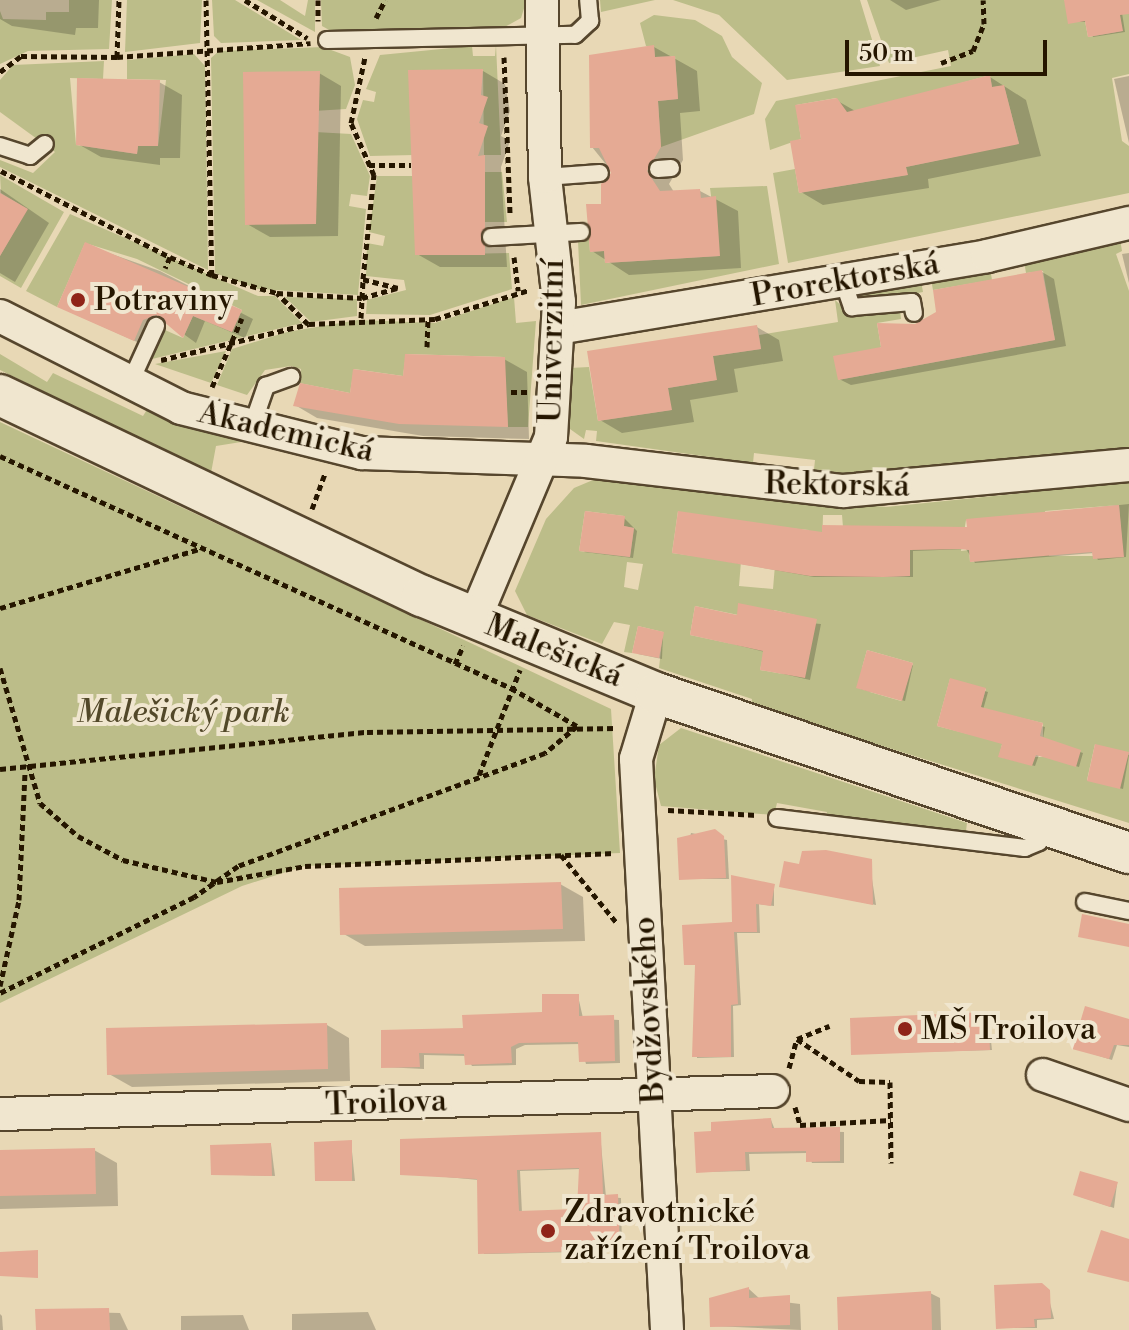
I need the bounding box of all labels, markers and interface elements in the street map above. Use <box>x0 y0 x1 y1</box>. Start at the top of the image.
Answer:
scale bar <box>849 24 1051 74</box>
text: 50 m <box>859 39 914 69</box>
street label: Prorektorská <box>748 245 942 315</box>
street label: Univerzitní <box>531 259 573 423</box>
place label: Potraviny <box>94 281 233 319</box>
marker: Potraviny <box>69 291 87 309</box>
street label: Akademická <box>195 393 377 471</box>
street label: Rektorská <box>764 465 910 505</box>
street label: Malešická <box>480 606 628 696</box>
park label: Malešický park <box>76 693 290 731</box>
street label: Bydžovského <box>625 915 673 1105</box>
place label: MŠ Troilova <box>921 1010 1096 1048</box>
marker: MŠ Troilova <box>896 1020 914 1038</box>
street label: Troilova <box>324 1082 448 1124</box>
place label: Zdravotnické zařízení Troilova <box>564 1194 810 1269</box>
marker: Zdravotnické zařízení Troilova <box>539 1222 557 1240</box>

